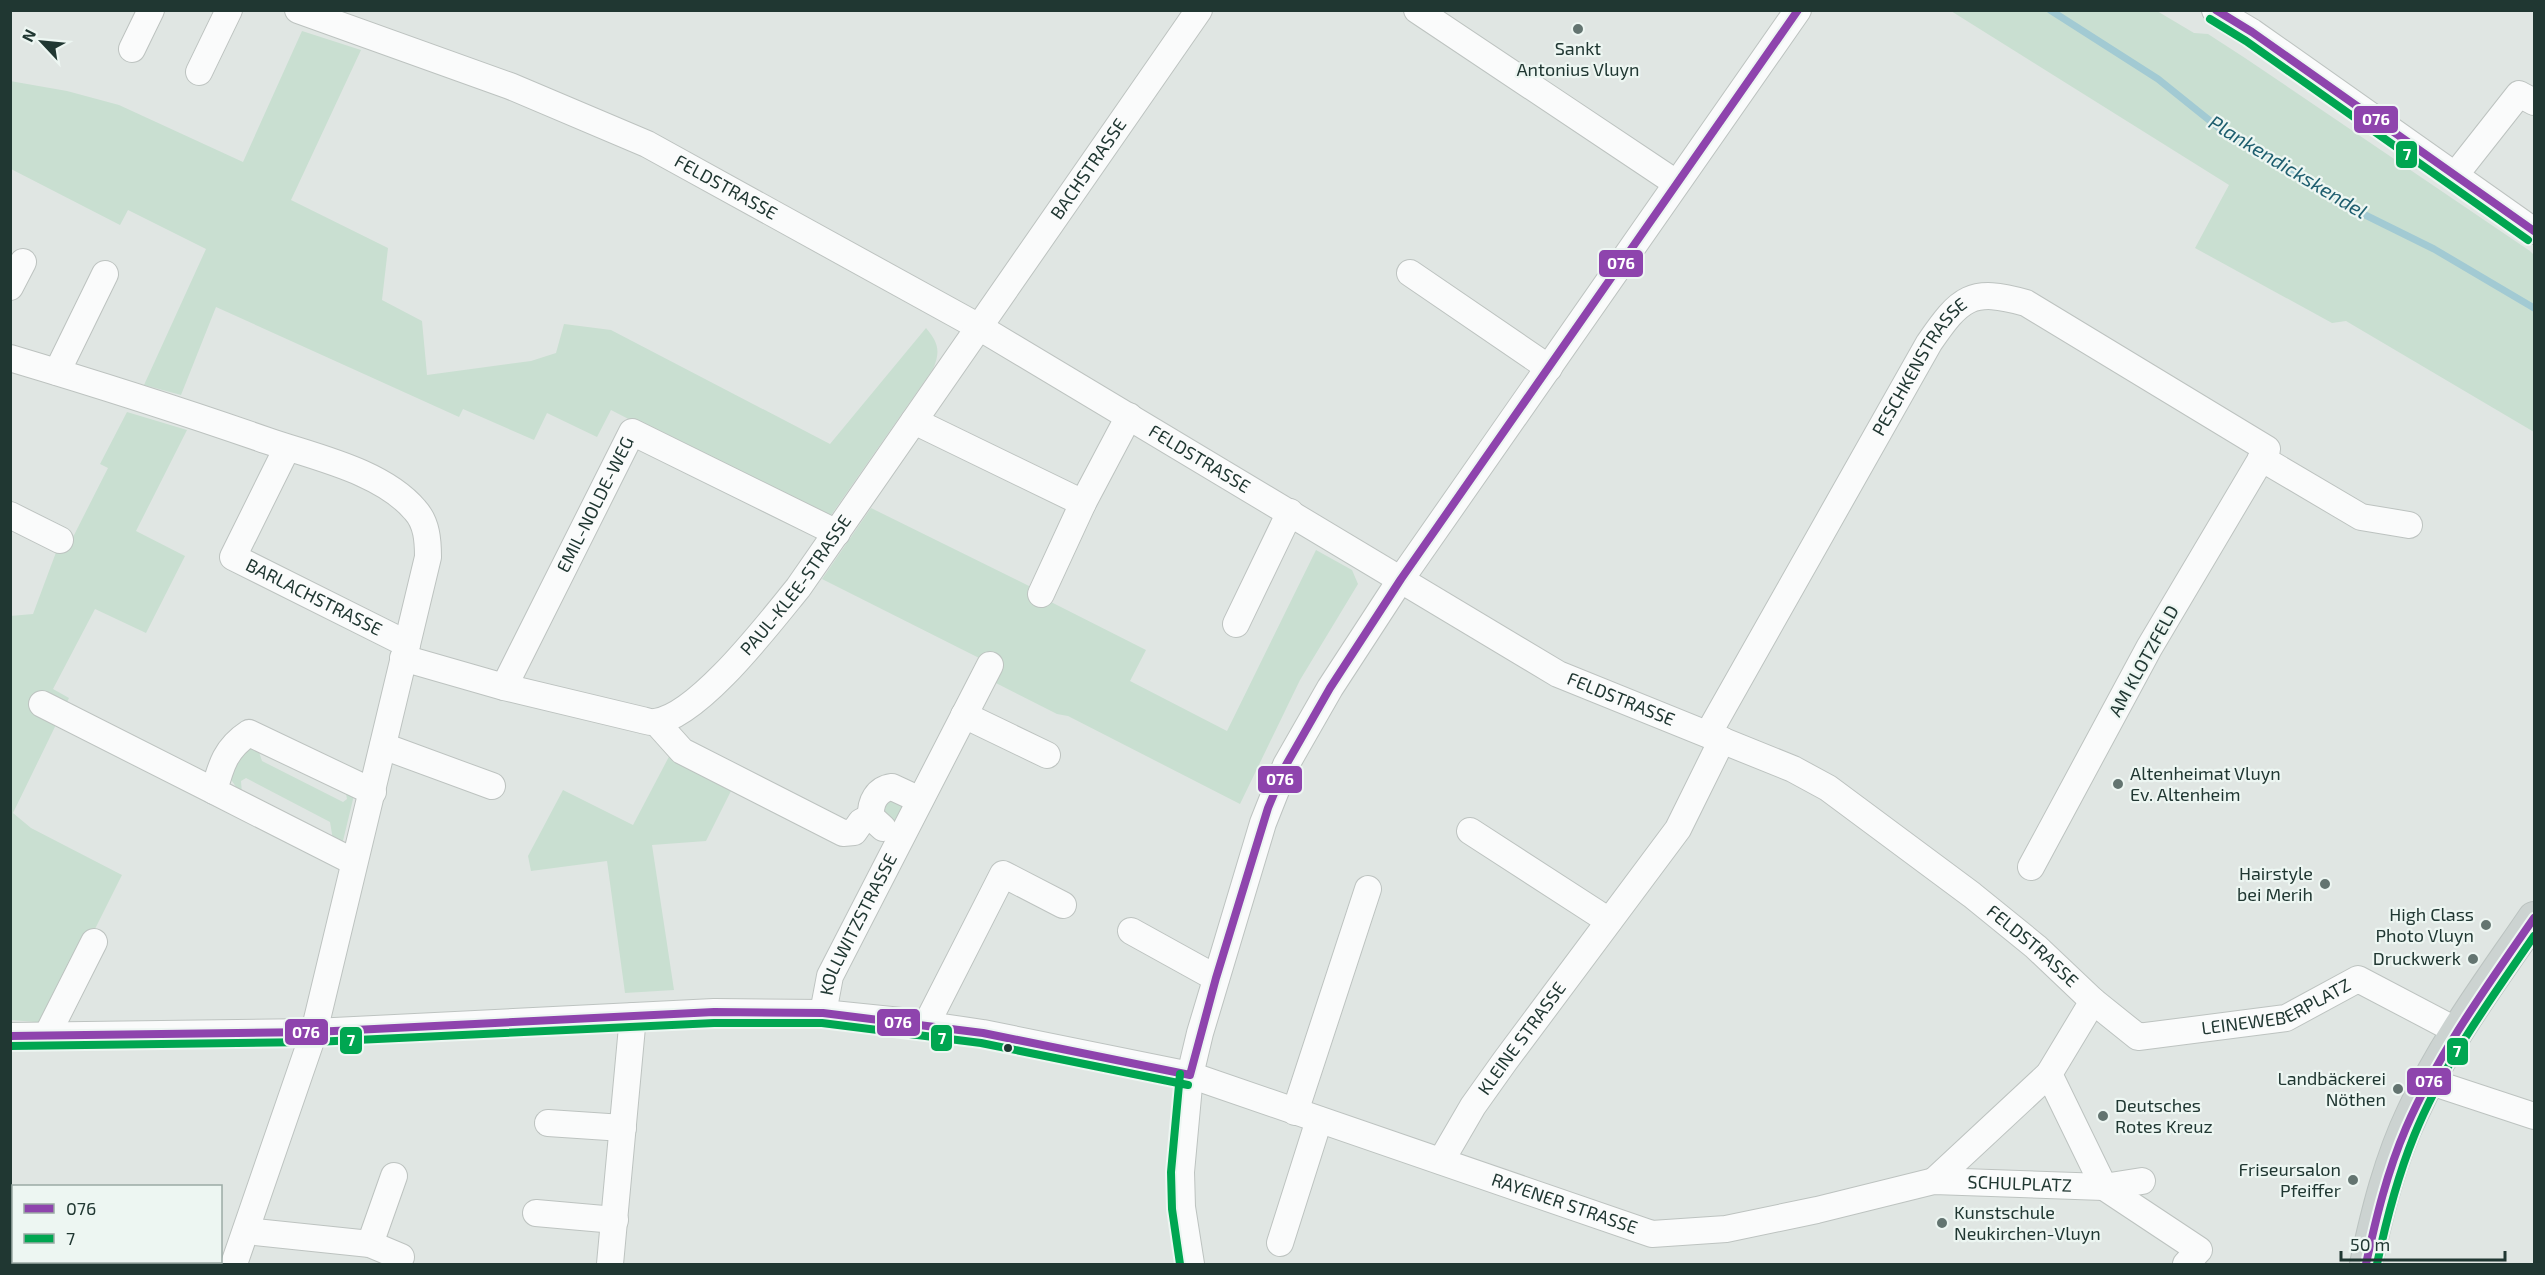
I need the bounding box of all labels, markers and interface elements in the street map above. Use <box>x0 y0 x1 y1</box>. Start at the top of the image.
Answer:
north arrow <box>12 12 72 72</box>
marker: Sankt Antonius Vluyn <box>1571 22 1585 36</box>
text: N <box>17 26 39 45</box>
place label: Sankt Antonius Vluyn <box>1516 37 1640 80</box>
line badge: 076 <box>2353 105 2399 134</box>
water label: Plankendickskendel <box>2205 109 2372 223</box>
text: 076 <box>2362 109 2390 128</box>
street label: BACHSTRASSE <box>1045 114 1130 223</box>
line badge: 7 <box>2395 140 2418 169</box>
text: 7 <box>2403 144 2412 163</box>
street label: FELDSTRASSE <box>671 149 782 224</box>
line badge: 076 <box>1598 249 1644 278</box>
text: 076 <box>1607 253 1635 272</box>
street label: PESCHKENSTRASSE <box>1867 292 1971 439</box>
street label: FELDSTRASSE <box>1145 419 1255 497</box>
street label: EMIL-NOLDE-WEG <box>551 433 638 576</box>
street label: PAUL-KLEE-STRASSE <box>735 510 855 659</box>
street label: BARLACHSTRASSE <box>243 553 386 640</box>
street label: AM KLOTZFELD <box>2103 601 2183 720</box>
street label: FELDSTRASSE <box>1564 667 1678 730</box>
place label: Altenheimat Vluyn Ev. Altenheim <box>2130 762 2281 805</box>
line badge: 076 <box>1257 765 1303 794</box>
text: 076 <box>1266 769 1294 788</box>
marker: Altenheimat Vluyn Ev. Altenheim <box>2111 777 2125 791</box>
street label: KOLLWITZSTRASSE <box>815 849 901 997</box>
place label: Hairstyle bei Merih <box>2237 862 2313 905</box>
marker: Hairstyle bei Merih <box>2318 877 2332 891</box>
street label: FELDSTRASSE <box>1983 900 2083 991</box>
place label: High Class Photo Vluyn <box>2376 903 2474 946</box>
marker: High Class Photo Vluyn <box>2479 918 2493 932</box>
place label: Druckwerk <box>2373 947 2461 969</box>
marker: Druckwerk <box>2466 952 2480 966</box>
street label: LEINEWEBERPLATZ <box>2200 973 2354 1039</box>
street label: KLEINE STRASSE <box>1472 977 1570 1099</box>
line badge: 076 <box>876 1008 921 1037</box>
text: 076 <box>884 1012 912 1031</box>
line badge: 076 <box>284 1018 329 1046</box>
text: 076 <box>292 1022 320 1041</box>
line badge: 7 <box>930 1024 953 1052</box>
line badge: 7 <box>339 1026 363 1055</box>
text: 7 <box>938 1028 947 1047</box>
text: 7 <box>347 1030 356 1049</box>
line badge: 7 <box>2446 1037 2469 1066</box>
text: 7 <box>2453 1041 2462 1060</box>
unlabelled marker <box>1002 1042 1014 1054</box>
place label: Landbäckerei Nöthen <box>2277 1067 2386 1110</box>
line badge: 076 <box>2406 1067 2452 1096</box>
text: 076 <box>2415 1071 2443 1090</box>
marker: Landbäckerei Nöthen <box>2391 1082 2405 1096</box>
place label: Deutsches Rotes Kreuz <box>2115 1094 2213 1137</box>
marker: Deutsches Rotes Kreuz <box>2096 1109 2110 1123</box>
place label: Friseursalon Pfeiffer <box>2239 1158 2341 1201</box>
street label: RAYENER STRASSE <box>1489 1168 1641 1238</box>
street label: SCHULPLATZ <box>1967 1170 2072 1196</box>
marker: Friseursalon Pfeiffer <box>2346 1173 2360 1187</box>
legend <box>12 1185 222 1263</box>
text: 076 <box>66 1197 96 1219</box>
place label: Kunstschule Neukirchen-Vluyn <box>1954 1201 2101 1244</box>
marker: Kunstschule Neukirchen-Vluyn <box>1935 1216 1949 1230</box>
scale bar <box>2341 1224 2504 1262</box>
text: 7 <box>66 1227 75 1249</box>
text: 50 m <box>2350 1233 2390 1255</box>

